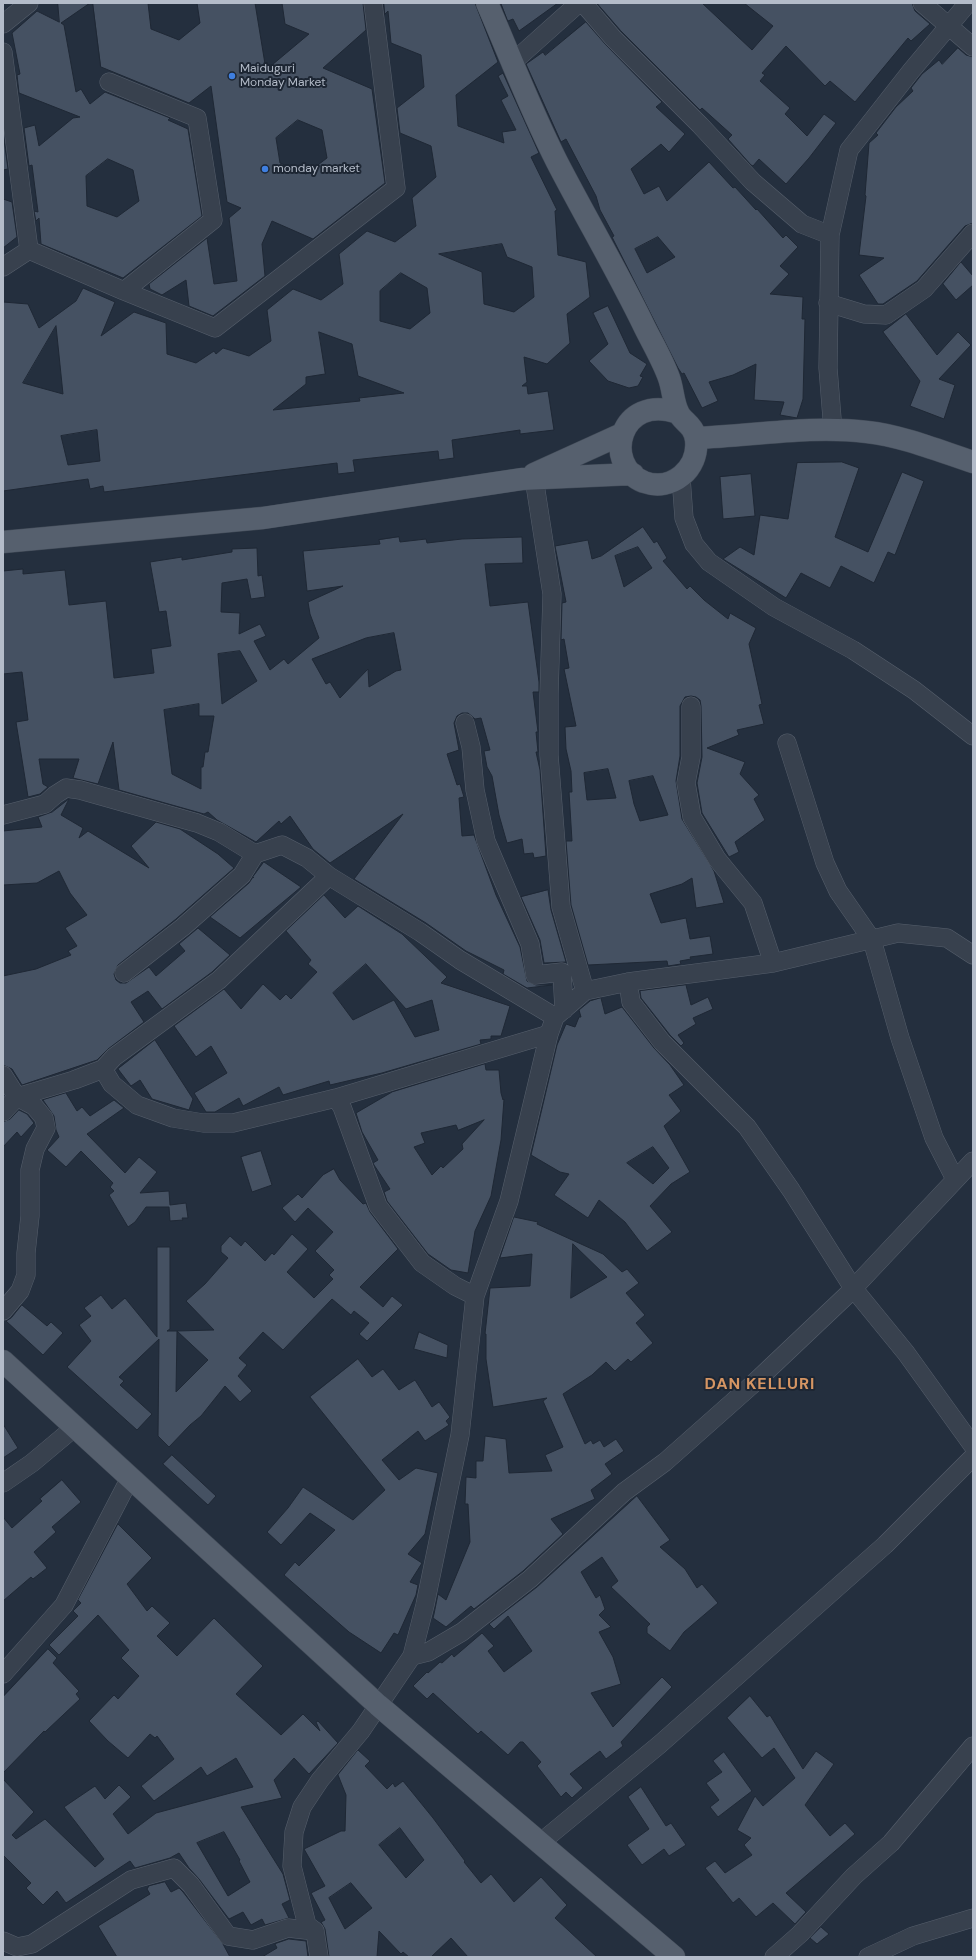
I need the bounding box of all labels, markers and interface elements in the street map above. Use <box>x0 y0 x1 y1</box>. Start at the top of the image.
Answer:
place label: Maiduguri Monday Market <box>240 62 326 90</box>
marker: Maiduguri Monday Market <box>227 71 237 81</box>
place label: monday market <box>273 162 360 176</box>
marker: monday market <box>260 164 270 174</box>
district label: DAN KELLURI <box>705 1375 815 1395</box>

